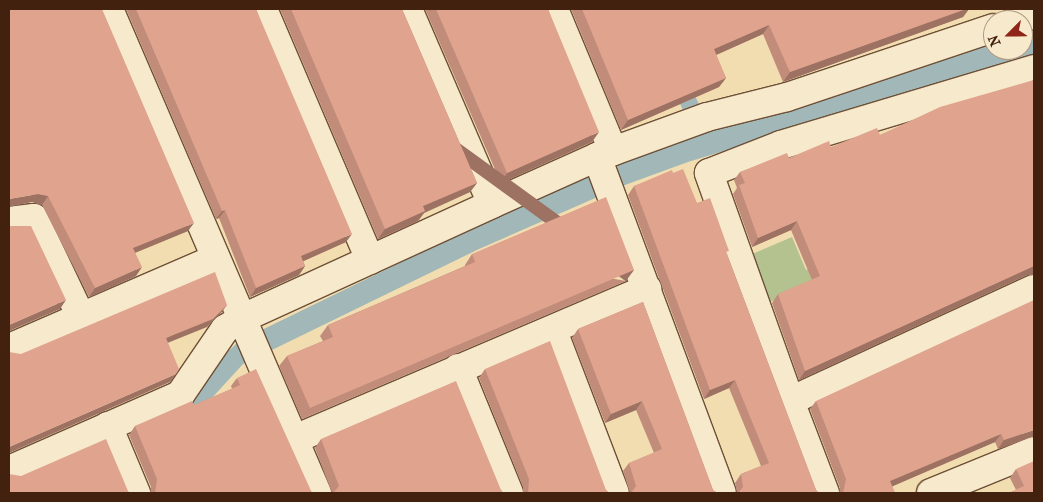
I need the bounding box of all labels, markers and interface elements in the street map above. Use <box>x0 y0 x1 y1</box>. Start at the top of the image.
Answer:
north arrow <box>983 10 1033 60</box>
text: N <box>985 32 1005 49</box>

